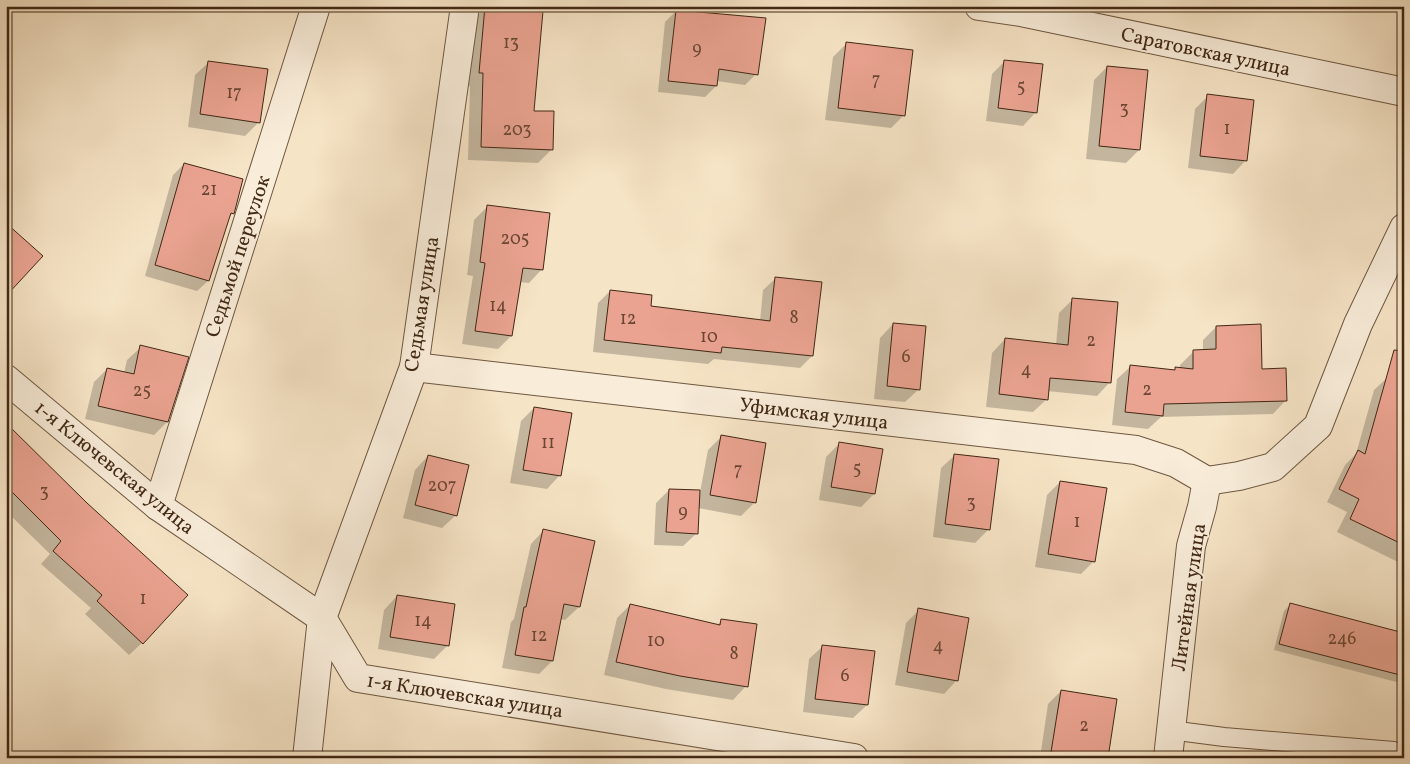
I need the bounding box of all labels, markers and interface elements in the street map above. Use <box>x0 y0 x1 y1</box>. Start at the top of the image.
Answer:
street label: Саратовская улица <box>1118 21 1293 85</box>
house number: 13 <box>503 31 519 56</box>
house number: 9 <box>692 37 702 62</box>
house number: 7 <box>872 68 880 93</box>
house number: 5 <box>1017 75 1025 100</box>
house number: 17 <box>226 81 242 106</box>
house number: 3 <box>1119 97 1129 122</box>
house number: 1 <box>1224 117 1230 142</box>
house number: 203 <box>502 118 532 143</box>
street label: Седьмой переулок <box>200 172 278 341</box>
house number: 21 <box>201 178 217 203</box>
house number: 205 <box>501 227 529 252</box>
street label: Седьмая улица <box>398 234 448 374</box>
house number: 14 <box>489 294 507 319</box>
house number: 8 <box>789 306 799 331</box>
house number: 12 <box>620 307 636 332</box>
house number: 10 <box>700 325 718 350</box>
house number: 2 <box>1086 329 1096 354</box>
house number: 6 <box>901 345 911 370</box>
house number: 4 <box>1021 358 1031 383</box>
house number: 2 <box>1142 378 1152 403</box>
house number: 25 <box>133 379 151 404</box>
street label: Уфимская улица <box>738 392 890 438</box>
street label: 1-я Ключевская улица <box>28 395 200 542</box>
house number: 11 <box>541 431 555 456</box>
house number: 5 <box>853 457 861 482</box>
house number: 7 <box>734 458 742 483</box>
house number: 207 <box>427 474 457 499</box>
house number: 3 <box>39 480 49 505</box>
house number: 3 <box>966 491 976 516</box>
house number: 9 <box>678 500 688 525</box>
house number: 1 <box>1074 510 1080 535</box>
street label: Литейная улица <box>1166 522 1214 673</box>
house number: 1 <box>140 587 146 612</box>
house number: 14 <box>414 609 432 634</box>
house number: 12 <box>531 624 547 649</box>
house number: 246 <box>1328 627 1356 652</box>
house number: 10 <box>647 629 665 654</box>
house number: 4 <box>933 634 943 659</box>
house number: 8 <box>729 642 739 667</box>
house number: 6 <box>840 664 850 689</box>
street label: 1-я Ключевская улица <box>364 668 565 726</box>
house number: 2 <box>1079 714 1089 739</box>

